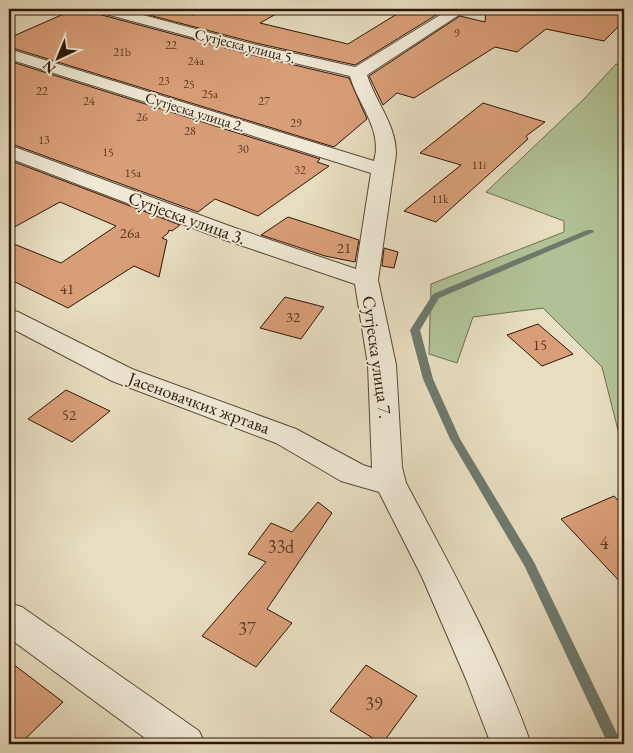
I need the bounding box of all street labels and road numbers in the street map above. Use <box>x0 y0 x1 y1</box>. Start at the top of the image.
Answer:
street label: Сутјеска улица 5. <box>193 24 297 67</box>
street label: Сутјеска улица 2. <box>143 87 247 136</box>
street label: Сутјеска улица 3. <box>125 186 249 249</box>
street label: Сутјеска улица 7. <box>358 294 397 420</box>
street label: Јасеновачких жртава <box>123 366 274 439</box>

